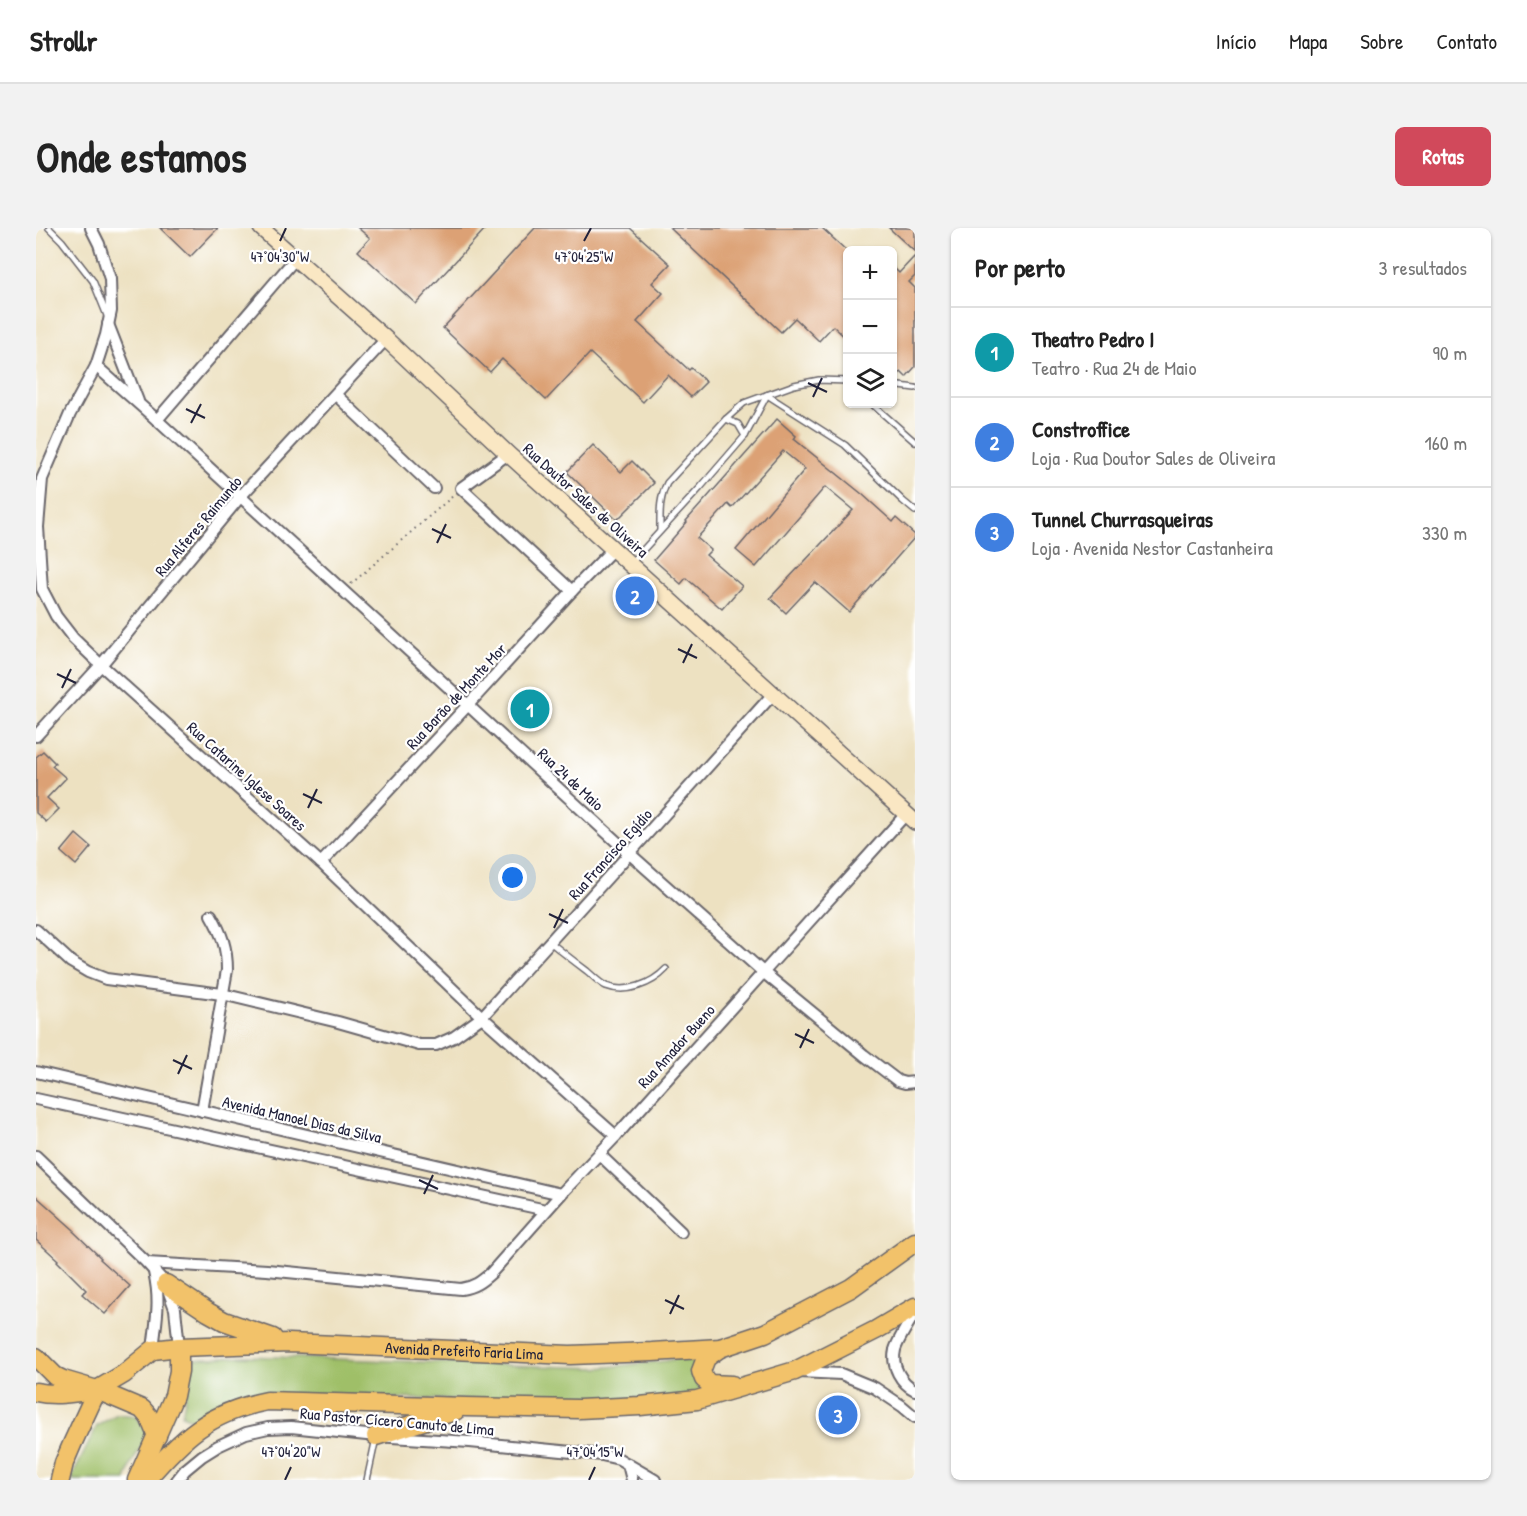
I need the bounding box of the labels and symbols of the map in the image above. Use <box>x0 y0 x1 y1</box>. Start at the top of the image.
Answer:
text: 47°04'30"W <box>251 246 310 267</box>
text: 47°04'25"W <box>555 246 614 267</box>
street label: Rua Doutor Sales de Oliveira <box>519 438 653 562</box>
street label: Rua Alferes Raimundo <box>150 471 247 581</box>
pin: 2 <box>616 574 654 619</box>
street label: Rua Barão de Monte Mor <box>401 638 511 754</box>
pin: 1 <box>510 686 550 732</box>
street label: Rua Catarine Iglese Soares <box>182 716 312 836</box>
street label: Rua 24 de Maio <box>533 743 609 816</box>
street label: Rua Francisco Egídio <box>563 803 657 904</box>
your location <box>498 863 527 892</box>
street label: Rua Amador Bueno <box>632 999 720 1093</box>
street label: Avenida Manoel Dias da Silva <box>220 1090 384 1148</box>
street label: Avenida Prefeito Faria Lima <box>385 1336 543 1365</box>
pin: 3 <box>818 1392 858 1438</box>
street label: Rua Pastor Cícero Canuto de Lima <box>299 1402 495 1440</box>
text: 47°04'20"W <box>262 1441 321 1462</box>
text: 47°04'15"W <box>567 1441 624 1462</box>

